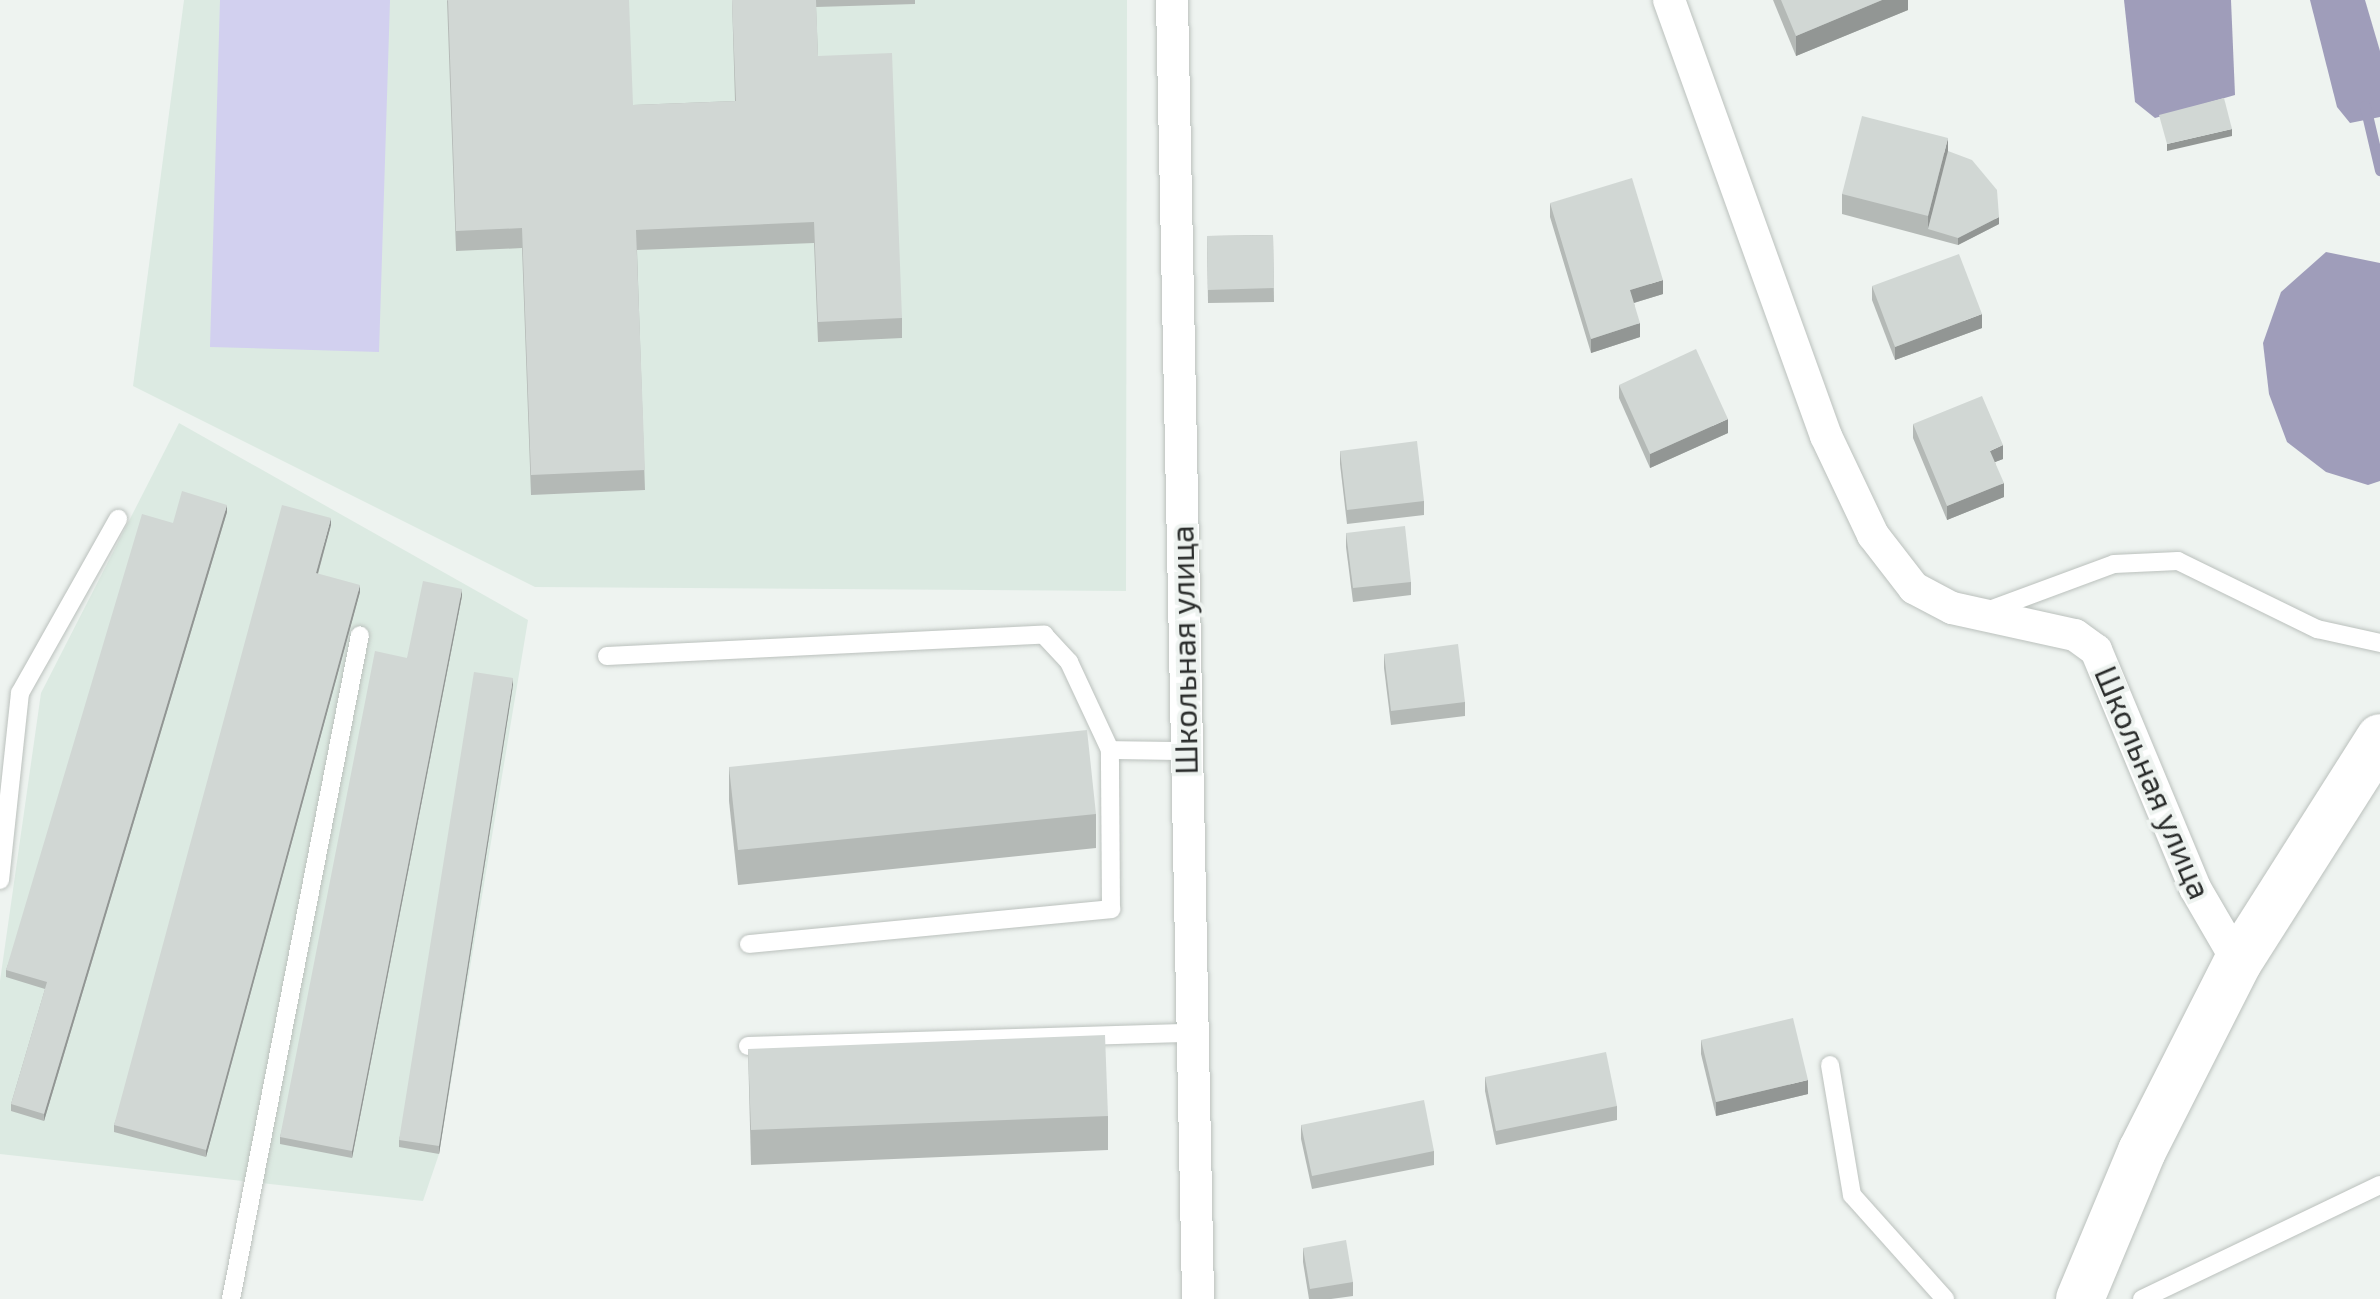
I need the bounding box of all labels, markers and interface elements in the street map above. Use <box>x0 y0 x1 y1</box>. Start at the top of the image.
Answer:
street label: Школьная улица <box>1162 525 1204 775</box>
street label: Школьная улица <box>2088 660 2220 904</box>

